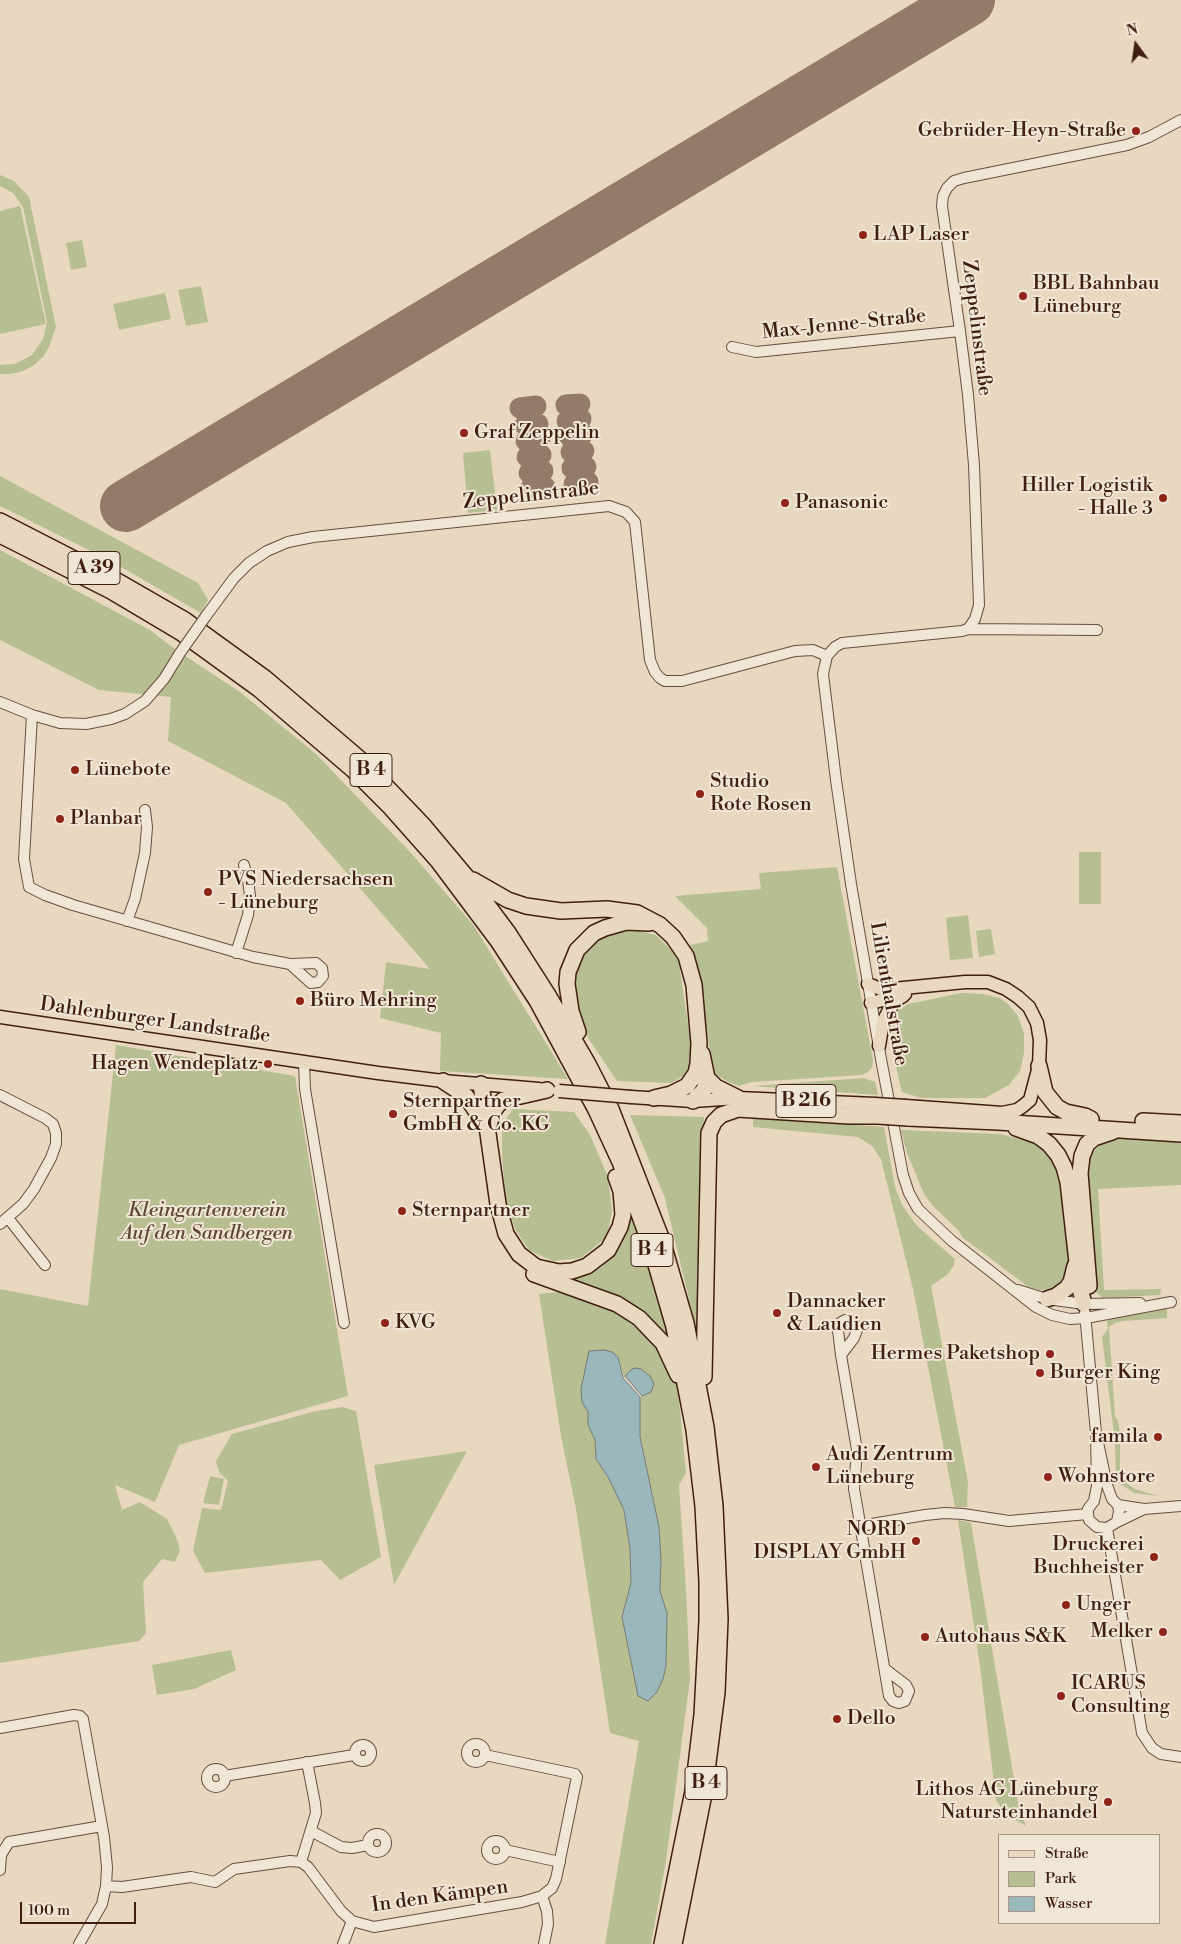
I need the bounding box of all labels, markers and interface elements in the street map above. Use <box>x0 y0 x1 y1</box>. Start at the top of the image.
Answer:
north arrow <box>1111 20 1161 70</box>
text: N <box>1125 20 1140 41</box>
place label: Gebrüder-Heyn-Straße <box>918 119 1126 143</box>
marker: Gebrüder-Heyn-Straße <box>1130 125 1142 137</box>
place label: LAP Laser <box>873 223 969 247</box>
marker: LAP Laser <box>857 229 869 241</box>
street label: Zeppelinstraße <box>956 259 996 397</box>
place label: BBL Bahnbau Lüneburg <box>1033 272 1159 319</box>
marker: BBL Bahnbau Lüneburg <box>1017 290 1029 302</box>
street label: Max-Jenne-Straße <box>761 304 927 346</box>
place label: Graf Zeppelin <box>474 421 600 445</box>
marker: Graf Zeppelin <box>458 427 470 439</box>
place label: Hiller Logistik - Halle 3 <box>1021 474 1153 521</box>
street label: Zeppelinstraße <box>462 477 600 515</box>
place label: Panasonic <box>795 491 888 515</box>
marker: Hiller Logistik - Halle 3 <box>1157 492 1169 504</box>
marker: Panasonic <box>779 497 791 509</box>
road number: A 39 <box>68 552 120 584</box>
road number: B 4 <box>350 754 392 786</box>
place label: Lünebote <box>85 758 171 782</box>
marker: Lünebote <box>69 764 81 776</box>
place label: Studio Rote Rosen <box>710 770 812 817</box>
marker: Studio Rote Rosen <box>694 788 706 800</box>
place label: Planbar <box>70 807 142 831</box>
marker: Planbar <box>54 813 66 825</box>
place label: PVS Niedersachsen - Lüneburg <box>218 868 394 915</box>
marker: PVS Niedersachsen - Lüneburg <box>202 886 214 898</box>
street label: Lilienthalstraße <box>864 920 912 1068</box>
place label: Büro Mehring <box>310 989 437 1013</box>
street label: Dahlenburger Landstraße <box>38 993 272 1049</box>
marker: Büro Mehring <box>294 995 306 1007</box>
place label: Hagen Wendeplatz <box>91 1052 258 1076</box>
marker: Hagen Wendeplatz <box>262 1058 274 1070</box>
road number: B 216 <box>776 1084 836 1118</box>
place label: Sternpartner GmbH & Co. KG <box>403 1090 549 1137</box>
marker: Sternpartner GmbH & Co. KG <box>387 1108 399 1120</box>
park label: Kleingartenverein Auf den Sandbergen <box>121 1199 293 1246</box>
place label: Sternpartner <box>412 1199 530 1223</box>
marker: Sternpartner <box>396 1205 408 1217</box>
road number: B 4 <box>631 1234 673 1266</box>
place label: Dannacker & Laudien <box>787 1290 886 1337</box>
marker: Dannacker & Laudien <box>771 1307 783 1319</box>
place label: KVG <box>395 1311 436 1335</box>
marker: KVG <box>379 1317 391 1329</box>
place label: Hermes Paketshop <box>871 1342 1040 1366</box>
marker: Hermes Paketshop <box>1044 1348 1056 1360</box>
place label: Burger King <box>1050 1361 1160 1385</box>
marker: Burger King <box>1034 1367 1046 1379</box>
place label: famila <box>1090 1425 1148 1449</box>
marker: famila <box>1152 1431 1164 1443</box>
place label: Audi Zentrum Lüneburg <box>826 1443 953 1490</box>
marker: Audi Zentrum Lüneburg <box>810 1461 822 1473</box>
place label: Wohnstore <box>1058 1465 1155 1489</box>
marker: Wohnstore <box>1042 1471 1054 1483</box>
place label: NORD DISPLAY GmbH <box>754 1518 906 1565</box>
place label: Druckerei Buchheister <box>1033 1533 1144 1580</box>
marker: NORD DISPLAY GmbH <box>910 1535 922 1547</box>
marker: Druckerei Buchheister <box>1148 1551 1160 1563</box>
place label: Unger <box>1076 1593 1131 1617</box>
marker: Unger <box>1060 1599 1072 1611</box>
place label: Melker <box>1090 1620 1153 1644</box>
place label: Autohaus S&K <box>935 1625 1066 1649</box>
marker: Melker <box>1157 1626 1169 1638</box>
marker: Autohaus S&K <box>919 1631 931 1643</box>
place label: ICARUS Consulting <box>1071 1672 1170 1719</box>
marker: ICARUS Consulting <box>1055 1690 1067 1702</box>
place label: Dello <box>847 1707 896 1731</box>
marker: Dello <box>831 1713 843 1725</box>
road number: B 4 <box>685 1766 727 1800</box>
place label: Lithos AG Lüneburg Natursteinhandel <box>915 1778 1098 1825</box>
marker: Lithos AG Lüneburg Natursteinhandel <box>1102 1796 1114 1808</box>
legend <box>998 1834 1161 1924</box>
text: Straße <box>1045 1844 1089 1863</box>
text: Park <box>1045 1869 1076 1888</box>
street label: In den Kämpen <box>370 1876 510 1918</box>
scale bar <box>22 1892 139 1924</box>
text: Wasser <box>1045 1894 1092 1913</box>
text: 100 m <box>28 1901 70 1920</box>

